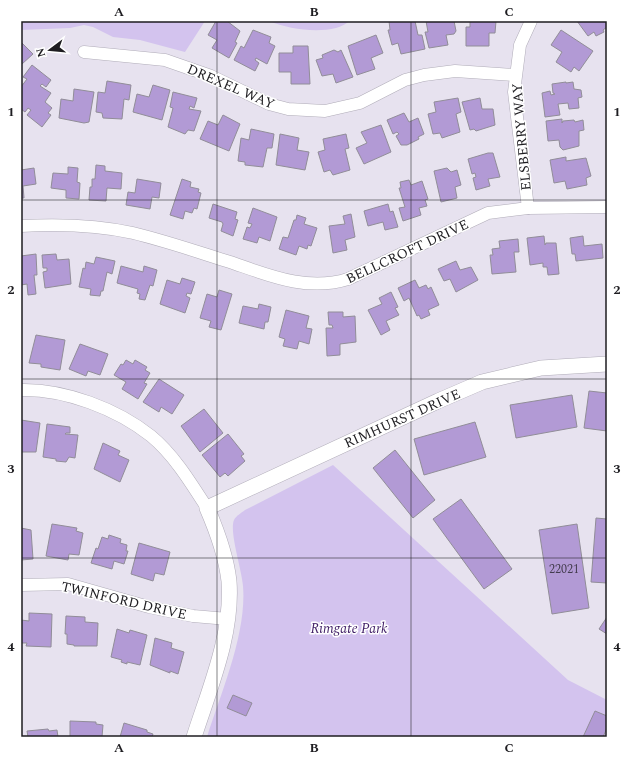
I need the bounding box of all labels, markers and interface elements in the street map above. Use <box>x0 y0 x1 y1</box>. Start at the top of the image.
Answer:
text: A <box>114 2 124 22</box>
text: B <box>309 2 319 22</box>
text: C <box>504 2 514 22</box>
north arrow <box>30 30 70 70</box>
text: N <box>31 46 50 59</box>
street label: DREXEL WAY <box>184 58 278 114</box>
street label: ELSBERRY WAY <box>506 82 537 192</box>
text: 1 <box>7 102 15 122</box>
text: 1 <box>613 102 621 122</box>
street label: BELLCROFT DRIVE <box>342 214 472 289</box>
text: 2 <box>7 280 15 300</box>
text: 2 <box>613 280 621 300</box>
street label: RIMHURST DRIVE <box>341 383 464 454</box>
text: 3 <box>7 459 15 479</box>
text: 3 <box>613 459 621 479</box>
house number: 22021 <box>549 560 579 579</box>
street label: TWINFORD DRIVE <box>59 576 189 625</box>
park label: Rimgate Park <box>310 618 388 639</box>
text: 4 <box>7 637 15 657</box>
text: 4 <box>613 637 621 657</box>
text: A <box>114 738 124 758</box>
text: B <box>309 738 319 758</box>
text: C <box>504 738 514 758</box>

